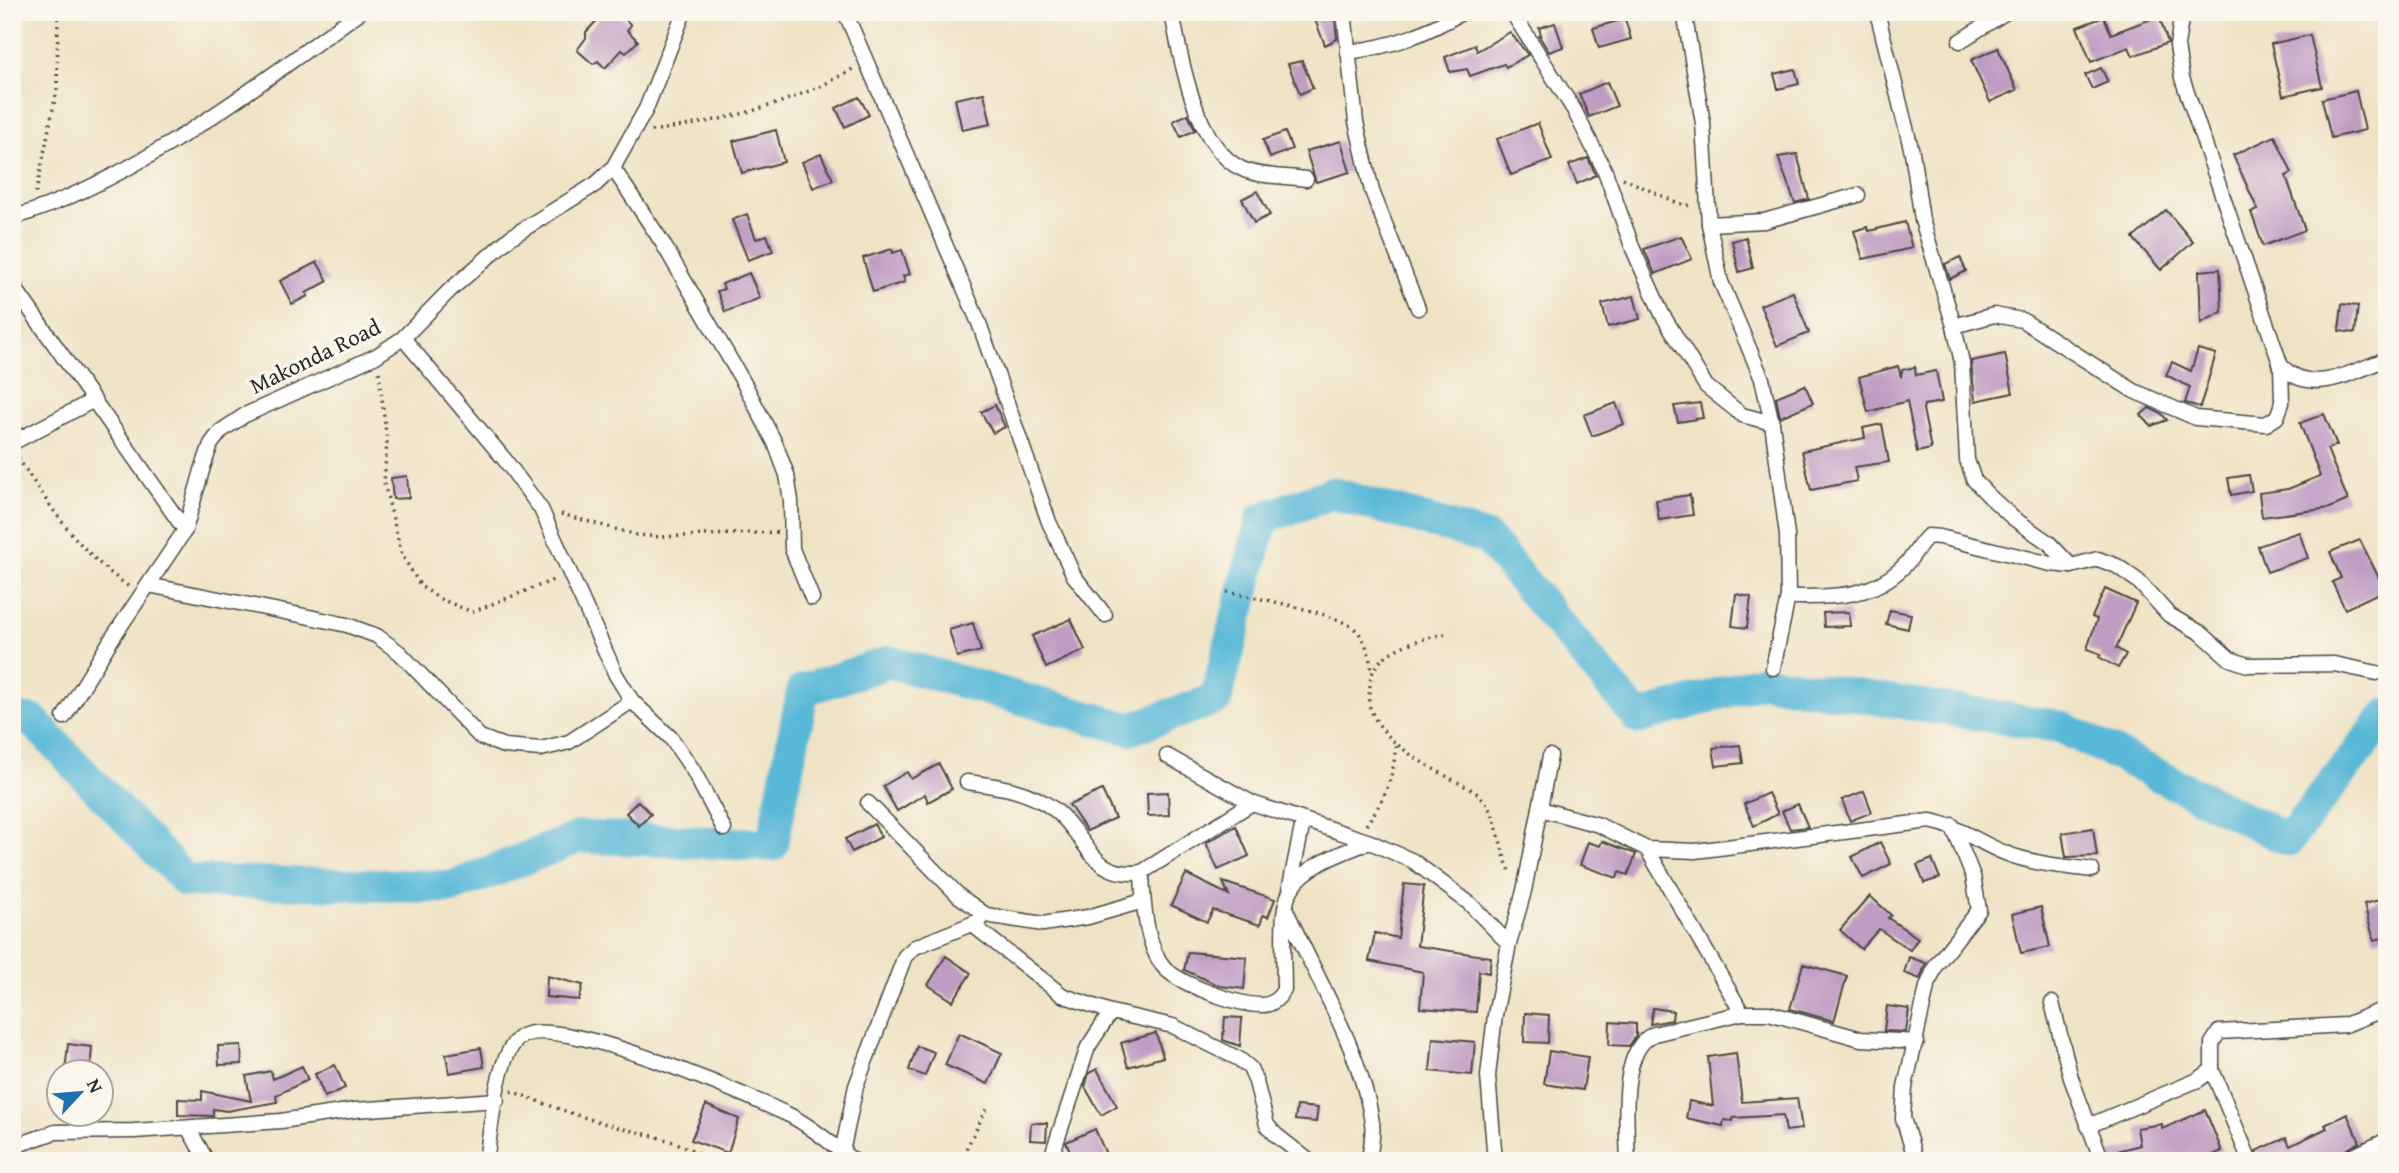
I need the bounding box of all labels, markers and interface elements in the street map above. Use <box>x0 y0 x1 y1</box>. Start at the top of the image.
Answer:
street label: Makonda Road <box>244 309 386 401</box>
north arrow <box>46 1058 116 1128</box>
text: N <box>80 1074 111 1098</box>

